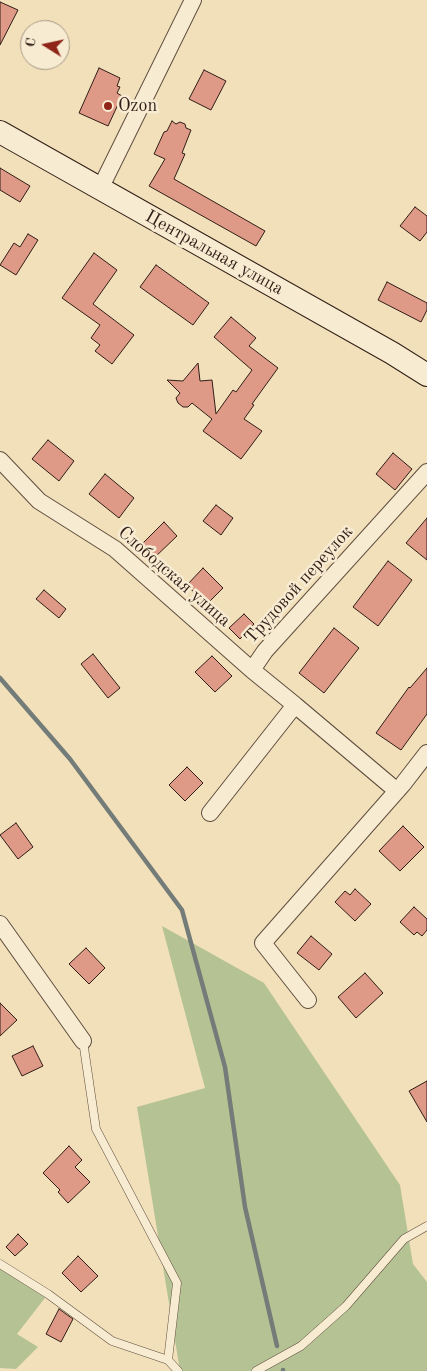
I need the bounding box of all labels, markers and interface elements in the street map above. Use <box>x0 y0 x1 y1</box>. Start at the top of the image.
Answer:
north arrow <box>20 20 70 70</box>
text: С <box>24 37 39 48</box>
place label: Ozon <box>118 95 157 117</box>
marker: Ozon <box>102 100 114 112</box>
street label: Центральная улица <box>141 206 287 300</box>
street label: Трудовой переулок <box>240 521 358 649</box>
street label: Слободская улица <box>113 522 235 632</box>

